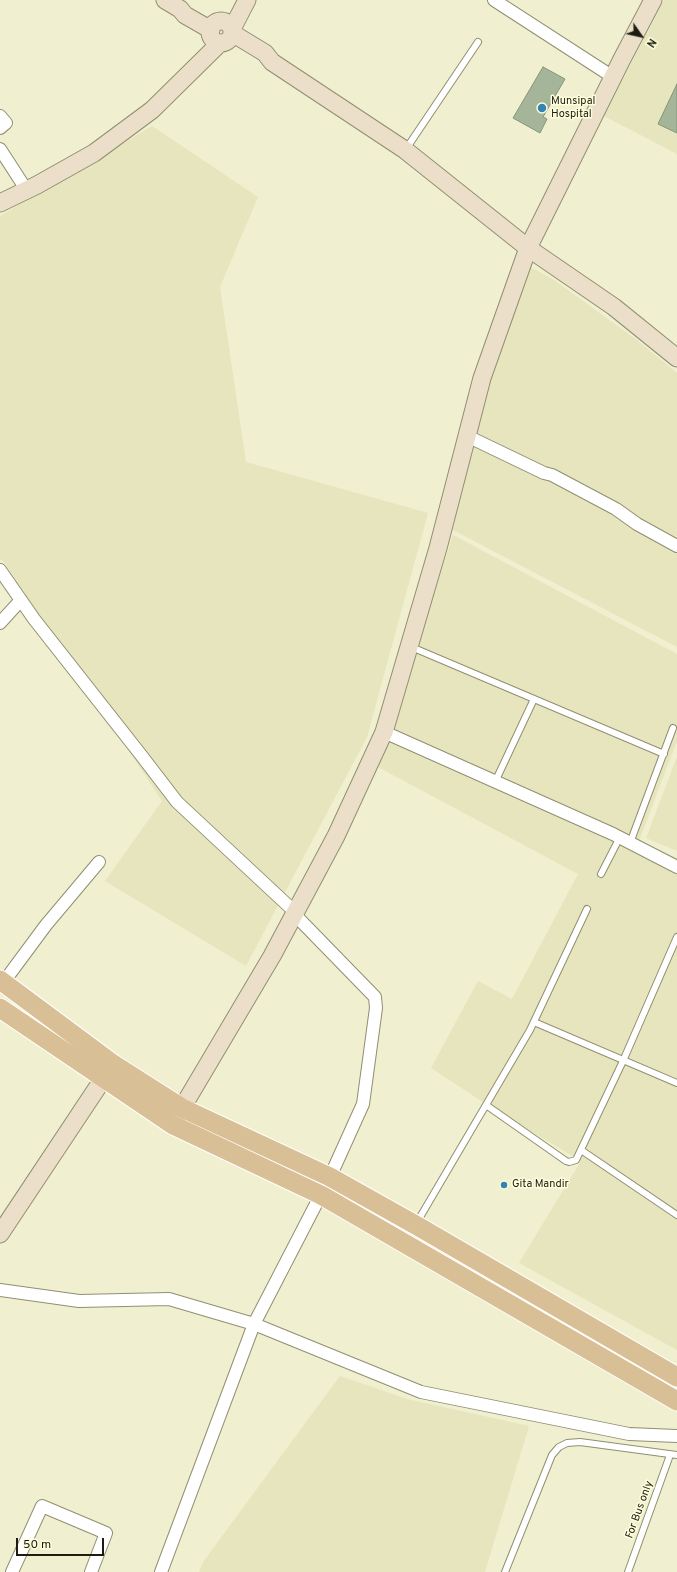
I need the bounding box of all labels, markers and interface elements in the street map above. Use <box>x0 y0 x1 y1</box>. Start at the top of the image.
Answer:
north arrow <box>621 16 661 56</box>
text: N <box>643 36 659 50</box>
place label: Munsipal Hospital <box>551 95 595 121</box>
marker: Munsipal Hospital <box>536 102 548 114</box>
place label: Gita Mandir <box>512 1178 569 1192</box>
marker: Gita Mandir <box>499 1180 509 1190</box>
street label: For Bus only <box>623 1479 657 1541</box>
scale bar <box>18 1530 106 1556</box>
text: 50 m <box>23 1537 51 1553</box>

